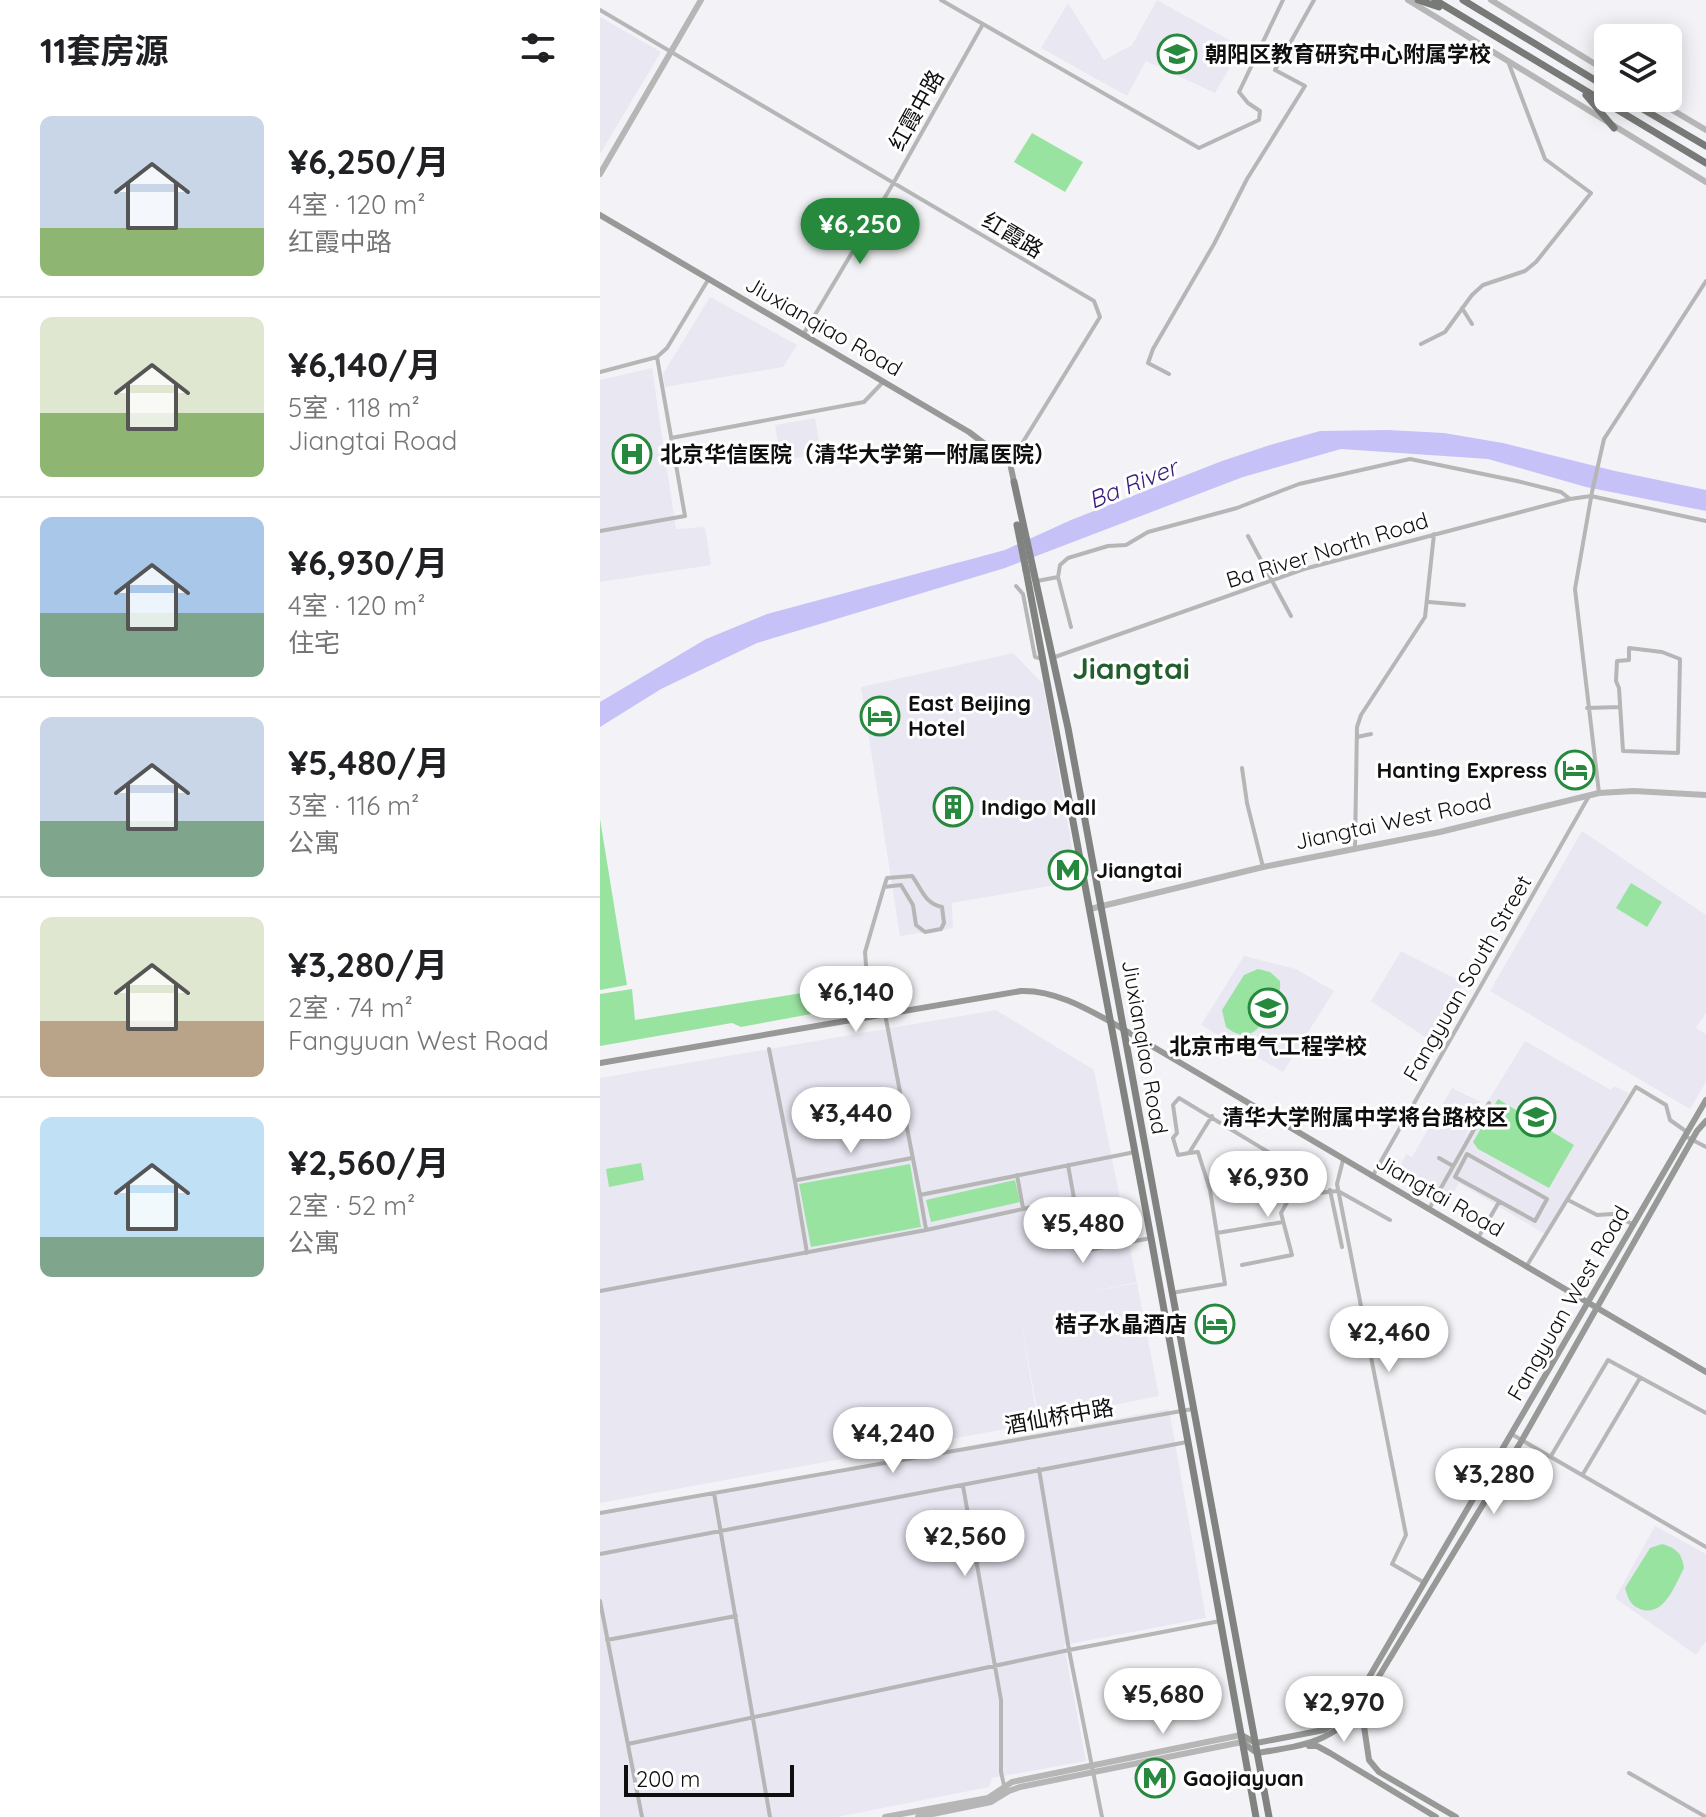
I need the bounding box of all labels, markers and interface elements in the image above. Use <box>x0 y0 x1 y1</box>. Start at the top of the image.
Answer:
map controls <box>1594 24 1682 112</box>
button: layers <box>1594 24 1682 112</box>
icon: filters <box>516 26 560 70</box>
text: 11套房源 <box>40 29 168 72</box>
school or university icon: 朝阳区教育研究中心附属学校 <box>1156 33 1198 75</box>
place label: 朝阳区教育研究中心附属学校 <box>1205 40 1491 68</box>
street label: 红霞中路 <box>882 65 950 155</box>
text: ¥6,250/月 <box>288 140 450 183</box>
icon: home <box>104 148 200 244</box>
text: 4室 · 120 m² <box>288 188 426 221</box>
pin: ¥6,250 <box>795 198 925 266</box>
street label: 红霞路 <box>977 206 1049 264</box>
text: ¥6,250 <box>819 207 901 240</box>
text: 红霞中路 <box>288 225 392 258</box>
street label: Jiuxianqiao Road <box>741 270 907 382</box>
text: ¥6,140/月 <box>288 343 441 386</box>
icon: home <box>104 349 200 445</box>
text: 5室 · 118 m² <box>288 391 420 424</box>
text: Jiangtai Road <box>288 424 457 457</box>
hospital icon: 北京华信医院（清华大学第一附属医院） <box>611 433 653 475</box>
place label: 北京华信医院（清华大学第一附属医院） <box>660 440 1056 468</box>
water label: Ba River <box>1084 451 1184 514</box>
street label: Ba River North Road <box>1223 506 1431 594</box>
text: ¥6,930/月 <box>288 541 448 584</box>
icon: home <box>104 549 200 645</box>
text: 4室 · 120 m² <box>288 589 426 622</box>
text: 住宅 <box>288 626 340 659</box>
district label: Jiangtai <box>1072 649 1190 687</box>
place label: East Beijing Hotel <box>908 689 1031 742</box>
hotel icon: East Beijing Hotel <box>859 695 901 737</box>
text: ¥5,480/月 <box>288 741 450 784</box>
icon: home <box>104 749 200 845</box>
hotel icon: Hanting Express <box>1554 749 1596 791</box>
place label: Hanting Express <box>1376 756 1547 784</box>
building icon: Indigo Mall <box>932 786 974 828</box>
street label: Jiangtai West Road <box>1292 786 1494 856</box>
text: 3室 · 116 m² <box>288 789 419 822</box>
place label: Indigo Mall <box>981 793 1096 821</box>
text: 公寓 <box>288 826 340 859</box>
metro station icon: Jiangtai <box>1047 849 1089 891</box>
place label: Jiangtai <box>1096 856 1182 884</box>
street label: Fangyuan South Street <box>1397 870 1537 1086</box>
text: ¥3,280/月 <box>288 943 448 986</box>
icon: home <box>104 949 200 1045</box>
street label: Jiuxianqiao Road <box>1116 958 1174 1136</box>
pin: ¥6,140 <box>791 966 921 1034</box>
text: ¥6,140 <box>818 975 894 1008</box>
school or university icon: 北京市电气工程学校 <box>1247 987 1289 1029</box>
text: 2室 · 74 m² <box>288 991 413 1024</box>
text: Fangyuan West Road <box>288 1024 549 1057</box>
place label: 北京市电气工程学校 <box>1169 1032 1367 1060</box>
pin: ¥3,440 <box>786 1087 916 1155</box>
text: ¥3,440 <box>809 1096 893 1129</box>
school or university icon: 清华大学附属中学将台路校区 <box>1515 1096 1557 1138</box>
place label: 清华大学附属中学将台路校区 <box>1222 1103 1508 1131</box>
text: ¥2,560/月 <box>288 1141 450 1184</box>
street label: Jiangtai Road <box>1371 1147 1509 1243</box>
icon: home <box>104 1149 200 1245</box>
pin: ¥6,930 <box>1203 1151 1333 1219</box>
text: ¥6,930 <box>1227 1160 1309 1193</box>
text: 2室 · 52 m² <box>288 1189 415 1222</box>
pin: ¥5,480 <box>1018 1197 1148 1265</box>
street label: Fangyuan West Road <box>1501 1200 1635 1406</box>
text: ¥5,480 <box>1041 1206 1125 1239</box>
text: 公寓 <box>288 1226 340 1259</box>
hotel icon: 桔子水晶酒店 <box>1194 1303 1236 1345</box>
pin: ¥2,460 <box>1324 1306 1454 1374</box>
place label: 桔子水晶酒店 <box>1055 1310 1187 1338</box>
text: ¥2,460 <box>1347 1315 1431 1348</box>
street label: 酒仙桥中路 <box>1002 1393 1116 1439</box>
pin: ¥4,240 <box>828 1407 958 1475</box>
text: ¥4,240 <box>851 1416 935 1449</box>
pin: ¥3,280 <box>1429 1448 1559 1516</box>
text: ¥3,280 <box>1453 1457 1535 1490</box>
pin: ¥2,560 <box>900 1510 1030 1578</box>
text: ¥2,560 <box>924 1519 1006 1552</box>
pin: ¥5,680 <box>1098 1668 1228 1736</box>
pin: ¥2,970 <box>1279 1676 1409 1744</box>
text: ¥5,680 <box>1122 1677 1204 1710</box>
text: ¥2,970 <box>1303 1685 1385 1718</box>
metro station icon: Gaojiayuan <box>1134 1757 1176 1799</box>
scale bar <box>624 1761 794 1797</box>
place label: Gaojiayuan <box>1183 1764 1304 1792</box>
text: 200 m <box>636 1765 700 1793</box>

